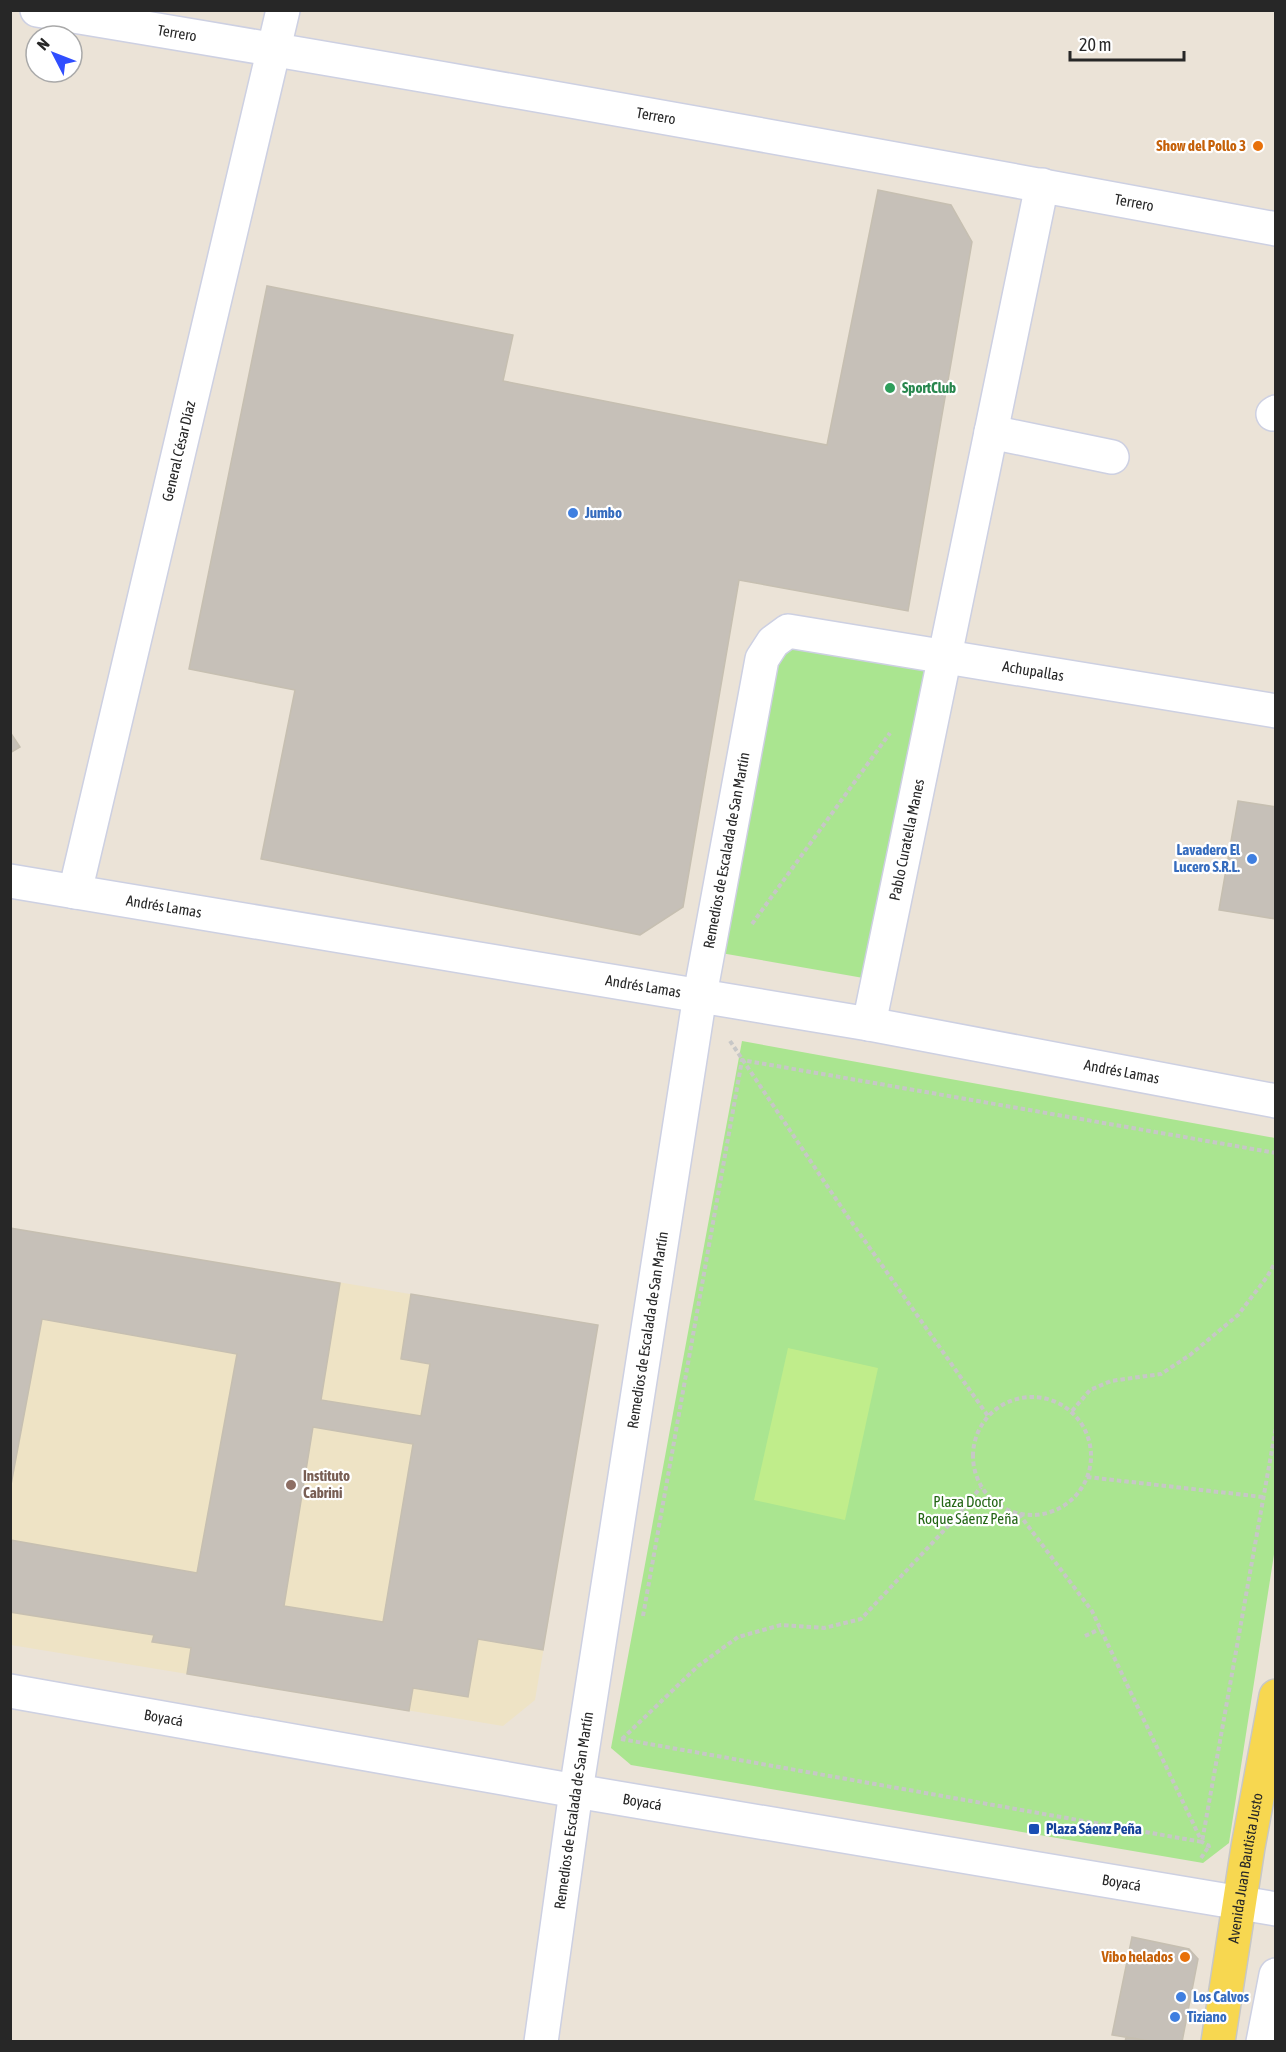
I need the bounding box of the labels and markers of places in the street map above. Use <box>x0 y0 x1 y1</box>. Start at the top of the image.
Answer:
place label: Show del Pollo 3 <box>1156 137 1246 154</box>
marker: Show del Pollo 3 <box>1251 139 1265 153</box>
place label: SportClub <box>902 379 956 396</box>
marker: SportClub <box>883 381 897 395</box>
place label: Jumbo <box>584 504 622 521</box>
marker: Jumbo <box>566 506 580 520</box>
place label: Lavadero El Lucero S.R.L. <box>1173 841 1241 875</box>
marker: Lavadero El Lucero S.R.L. <box>1245 852 1259 866</box>
place label: Instituto Cabrini <box>303 1467 350 1501</box>
marker: Instituto Cabrini <box>284 1478 298 1492</box>
place label: Plaza Sáenz Peña <box>1046 1820 1142 1837</box>
marker: Plaza Sáenz Peña <box>1027 1822 1041 1836</box>
place label: Vibo helados <box>1100 1948 1174 1965</box>
marker: Vibo helados <box>1178 1950 1192 1964</box>
place label: Los Calvos <box>1193 1988 1250 2005</box>
marker: Los Calvos <box>1174 1990 1188 2004</box>
place label: Tiziano <box>1187 2008 1227 2025</box>
marker: Tiziano <box>1168 2010 1182 2024</box>

